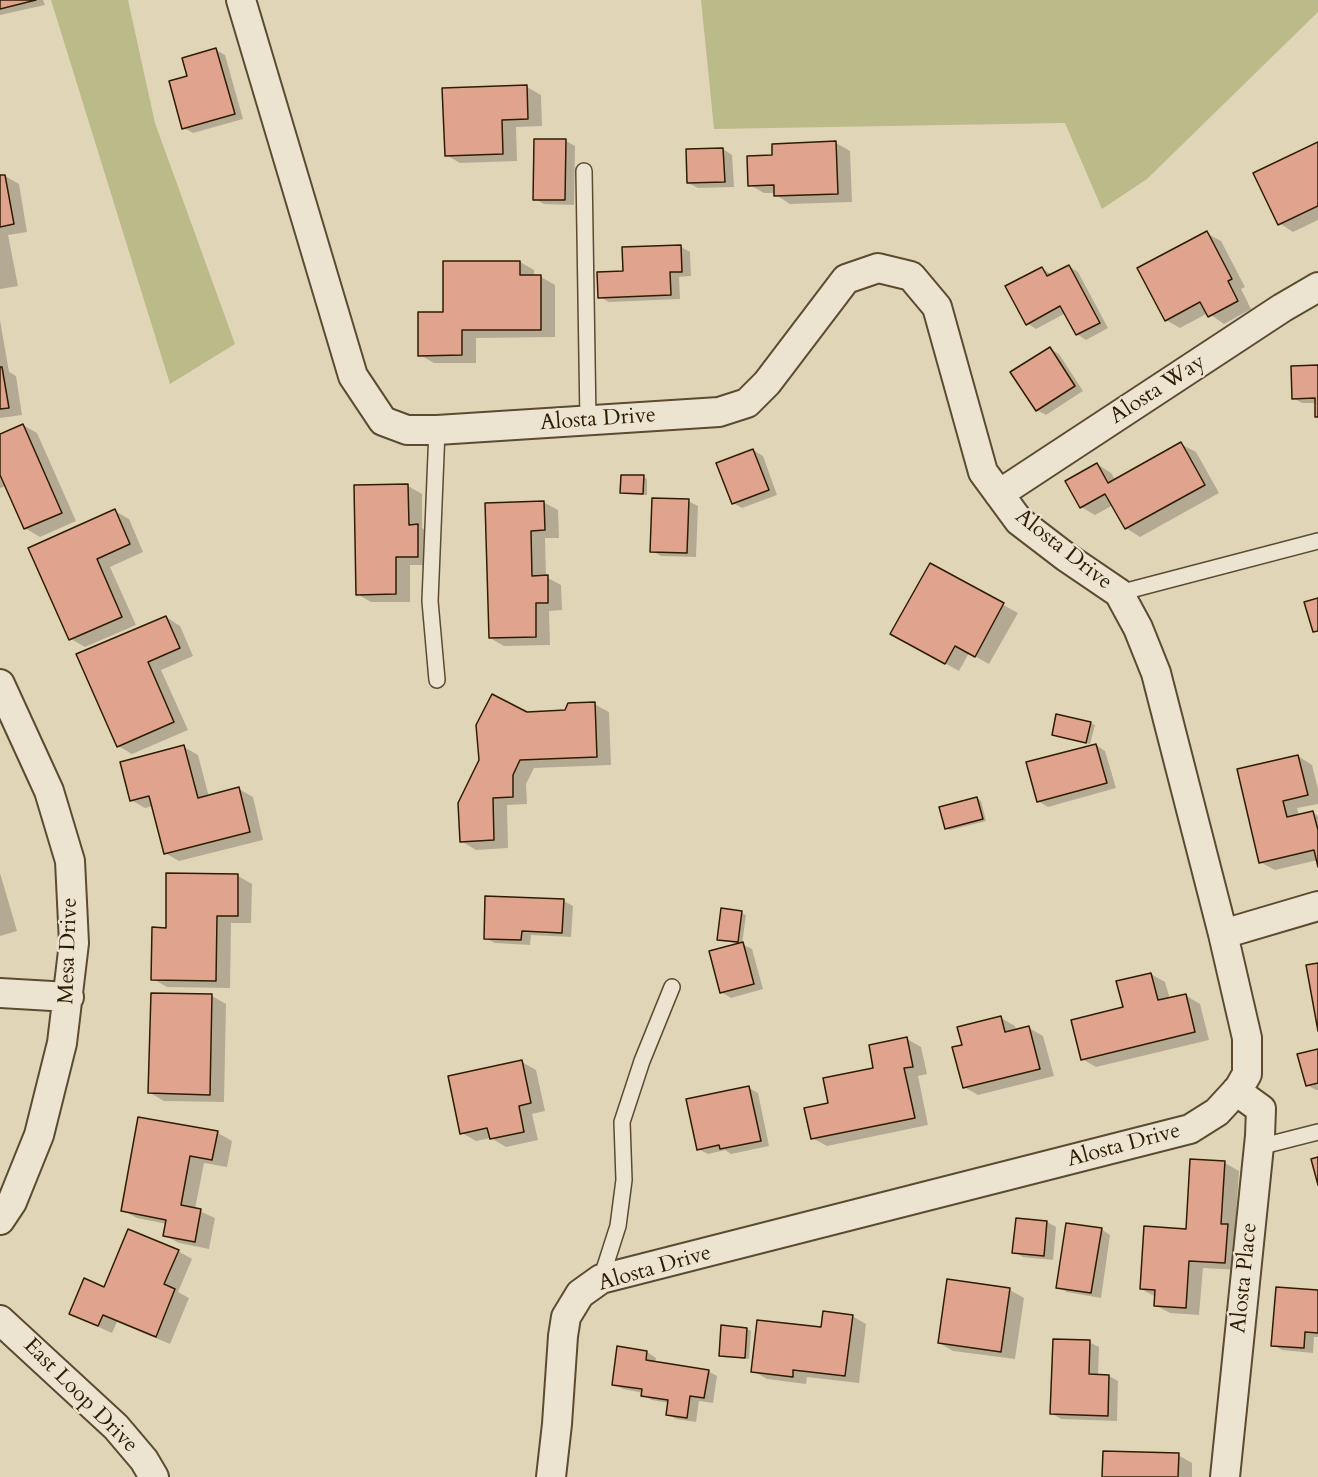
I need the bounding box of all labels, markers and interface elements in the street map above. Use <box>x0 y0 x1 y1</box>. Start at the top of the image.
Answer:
street label: Alosta Way <box>1105 349 1211 431</box>
street label: Alosta Drive <box>539 403 657 437</box>
street label: Alosta Drive <box>1009 504 1117 596</box>
street label: Mesa Drive <box>54 897 84 1005</box>
street label: Alosta Drive <box>1065 1118 1183 1174</box>
street label: Alosta Place <box>1226 1221 1264 1335</box>
street label: Alosta Drive <box>596 1240 714 1298</box>
street label: East Loop Drive <box>17 1333 143 1459</box>

